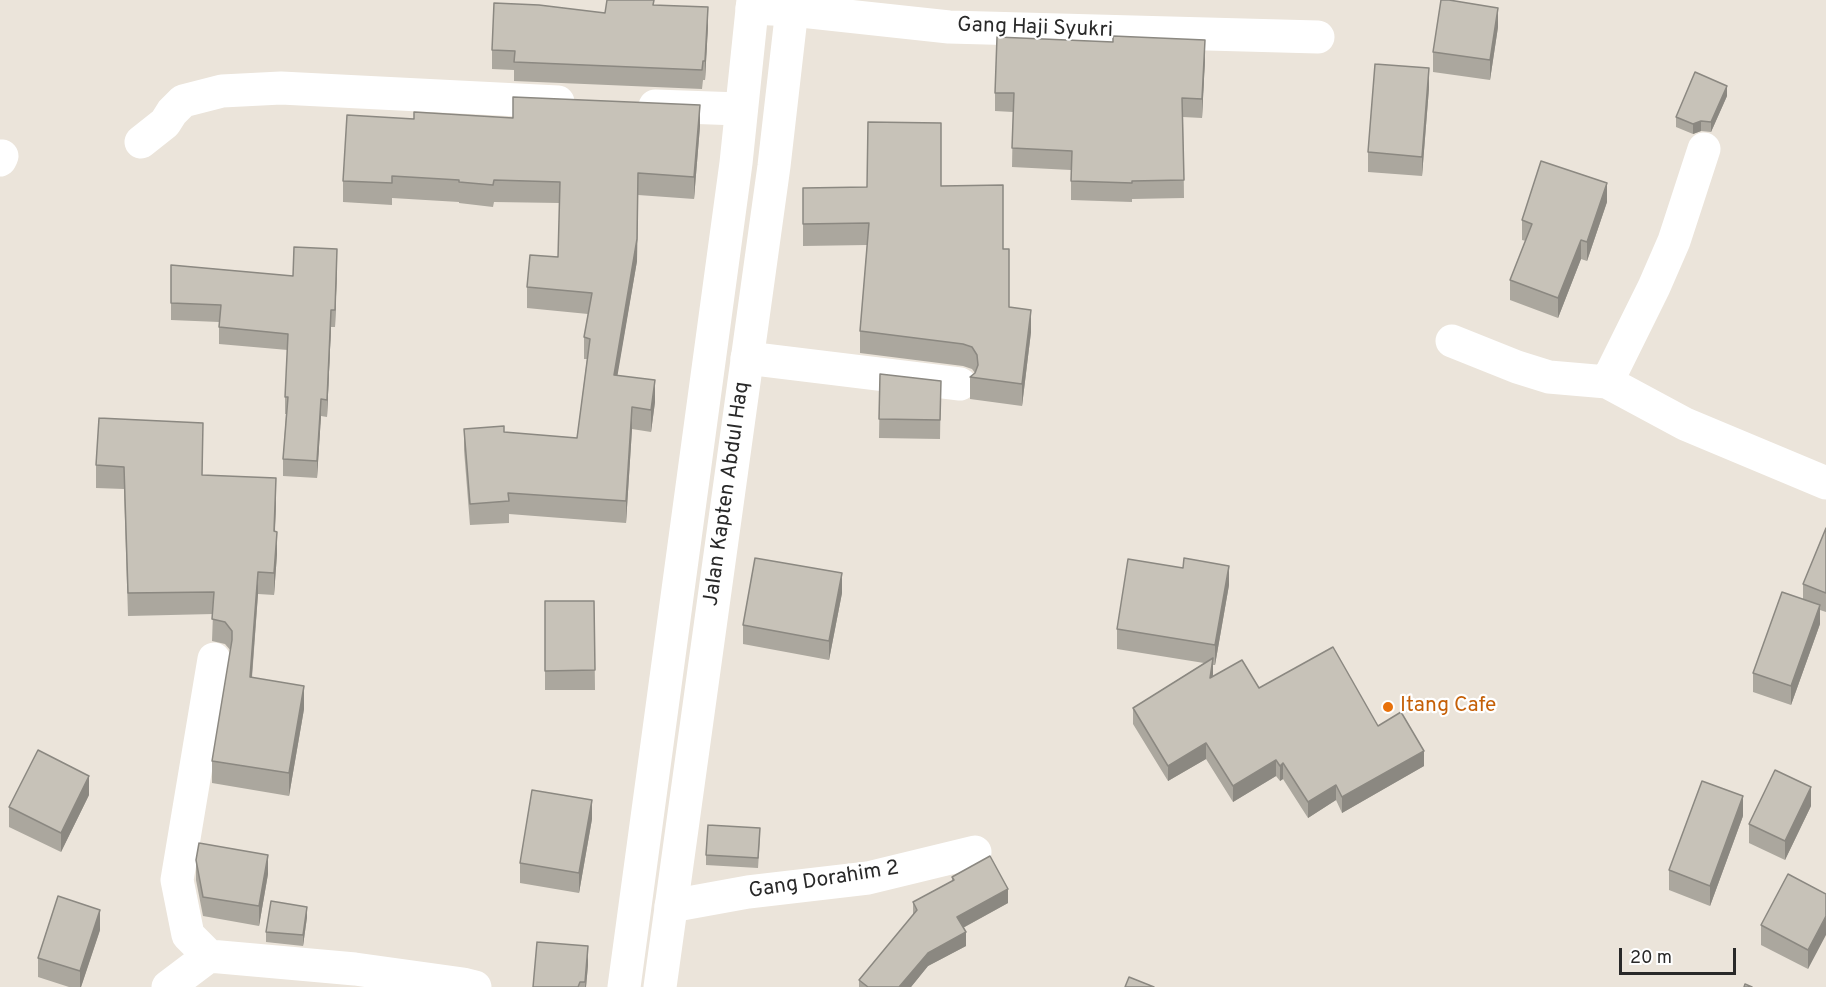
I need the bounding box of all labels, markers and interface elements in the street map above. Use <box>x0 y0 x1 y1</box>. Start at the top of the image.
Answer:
street label: Gang Haji Syukri <box>957 14 1113 44</box>
street label: Jalan Kapten Abdul Haq <box>700 380 756 608</box>
place label: Itang Cafe <box>1400 694 1496 720</box>
marker: Itang Cafe <box>1381 700 1395 714</box>
street label: Gang Dorahim 2 <box>747 857 901 905</box>
scale bar <box>1622 936 1739 974</box>
text: 20 m <box>1630 947 1672 970</box>

